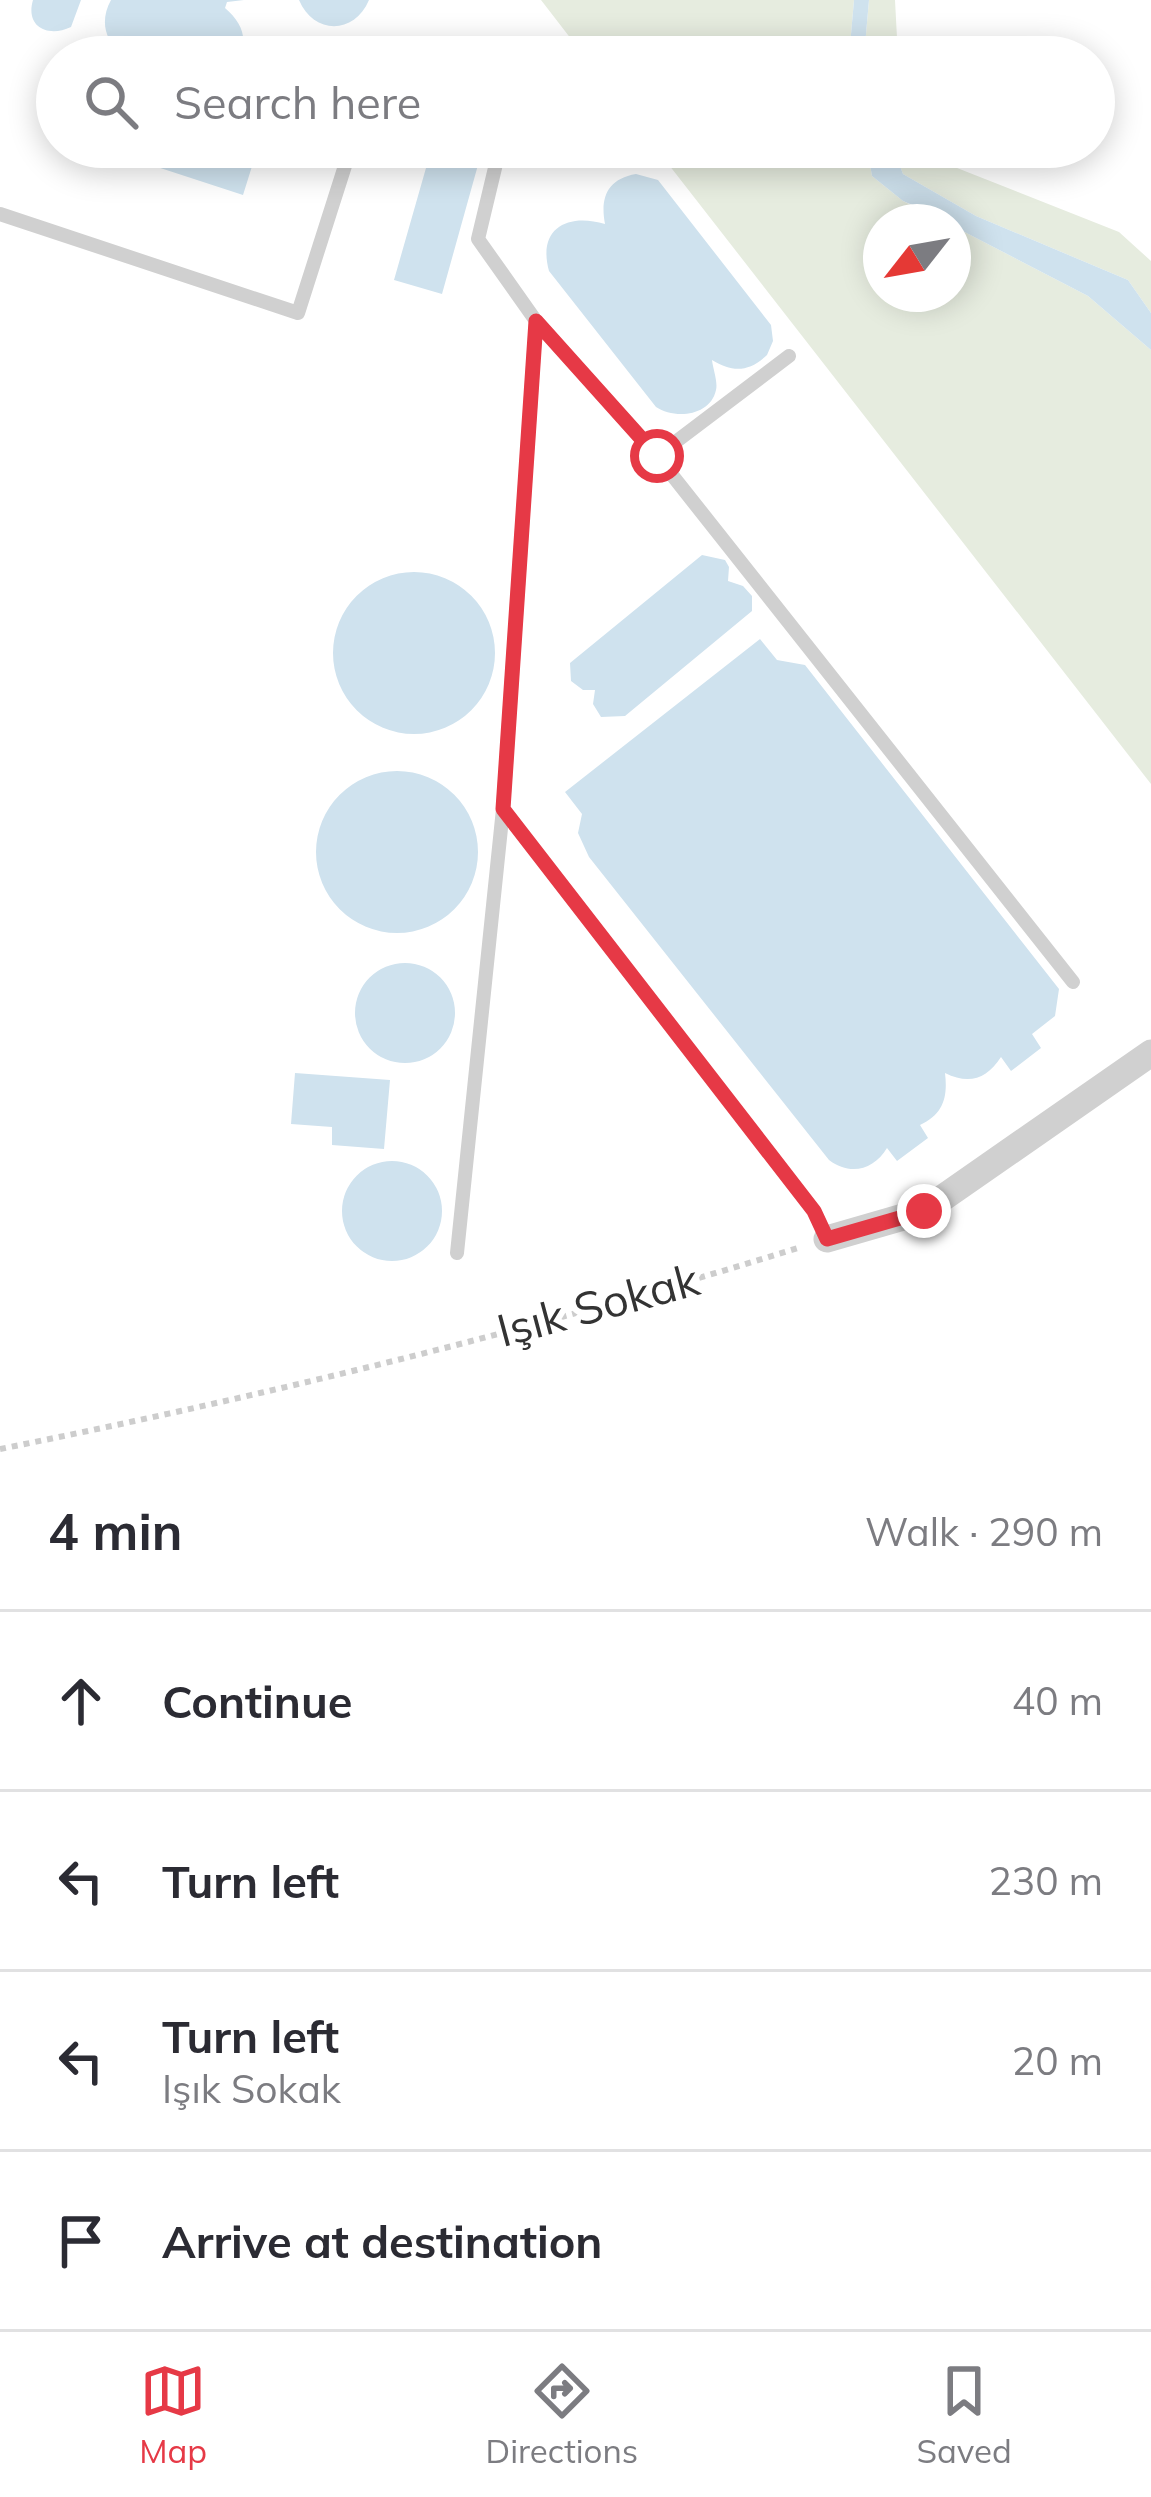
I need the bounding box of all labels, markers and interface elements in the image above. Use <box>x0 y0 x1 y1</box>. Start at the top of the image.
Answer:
search box <box>36 36 1115 168</box>
icon: search <box>78 69 144 135</box>
text: Search here <box>174 74 421 130</box>
north arrow <box>863 204 971 312</box>
route start <box>630 429 684 483</box>
route end <box>897 1184 951 1238</box>
street label: Işık Sokak <box>491 1250 705 1358</box>
text: 4 min <box>48 1499 183 1563</box>
text: Walk · 290 m <box>865 1507 1103 1556</box>
icon: ahead <box>48 1668 114 1734</box>
text: Continue <box>162 1673 352 1729</box>
text: 40 m <box>1012 1676 1103 1725</box>
icon: left <box>48 1848 114 1914</box>
text: Turn left <box>162 1853 339 1909</box>
text: 230 m <box>988 1856 1103 1905</box>
text: Turn left <box>162 2008 339 2064</box>
icon: left <box>48 2028 114 2094</box>
text: 20 m <box>1012 2036 1103 2085</box>
text: Işık Sokak <box>162 2064 341 2113</box>
icon: arrive <box>48 2208 114 2274</box>
text: Arrive at destination <box>162 2213 602 2269</box>
tab: Map <box>139 2358 207 2471</box>
tab: Directions <box>486 2358 638 2471</box>
tab: Saved <box>917 2358 1012 2471</box>

